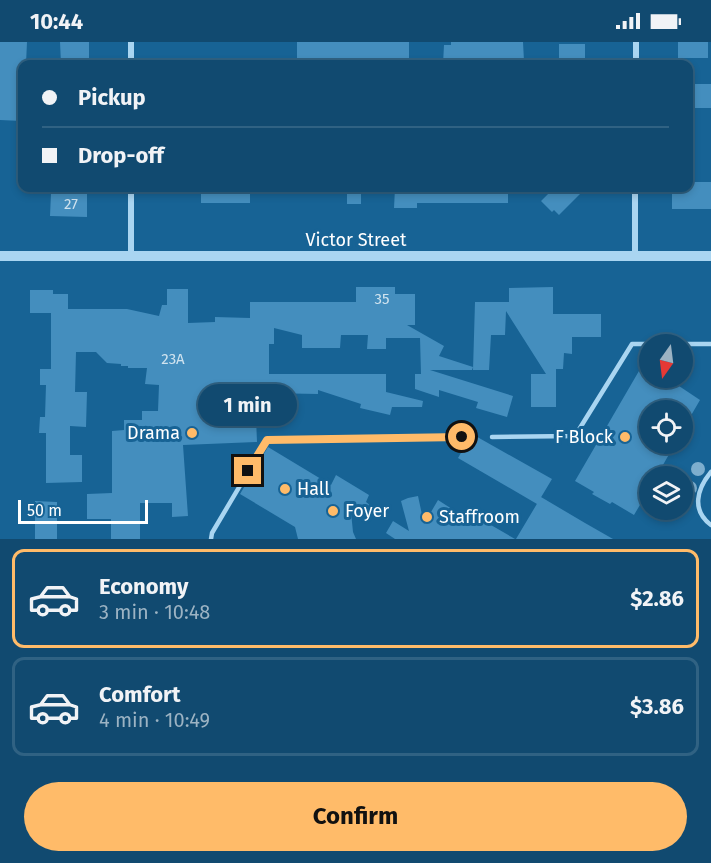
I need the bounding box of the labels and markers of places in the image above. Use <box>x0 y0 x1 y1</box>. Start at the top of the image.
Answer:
place label: Drama <box>127 422 180 444</box>
marker: Drama <box>185 426 199 440</box>
place label: F Block <box>555 426 614 448</box>
marker: F Block <box>618 430 632 444</box>
place label: Hall <box>297 478 329 500</box>
marker: Hall <box>278 482 292 496</box>
place label: Foyer <box>345 500 389 522</box>
marker: Foyer <box>326 504 340 518</box>
place label: Staffroom <box>439 506 520 528</box>
marker: Staffroom <box>420 510 434 524</box>

